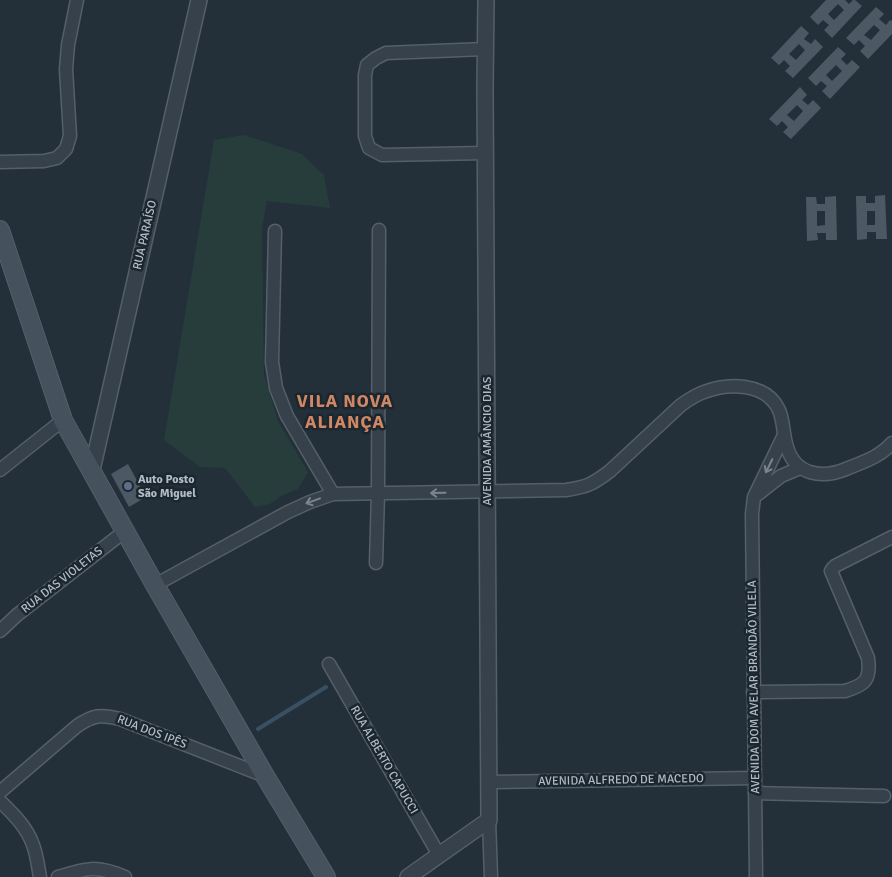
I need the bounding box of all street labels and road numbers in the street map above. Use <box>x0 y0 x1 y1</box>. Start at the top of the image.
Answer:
street label: RUA PARAÍSO <box>130 199 160 271</box>
street label: AVENIDA AMÂNCIO DIAS <box>480 376 495 505</box>
street label: RUA DAS VIOLETAS <box>18 543 106 617</box>
street label: AVENIDA DOM AVELAR BRANDÃO VILELA <box>745 579 763 794</box>
street label: RUA ALBERTO CAPUCCI <box>347 703 421 817</box>
street label: RUA DOS IPÊS <box>115 712 189 752</box>
street label: AVENIDA ALFREDO DE MACEDO <box>538 771 704 789</box>

